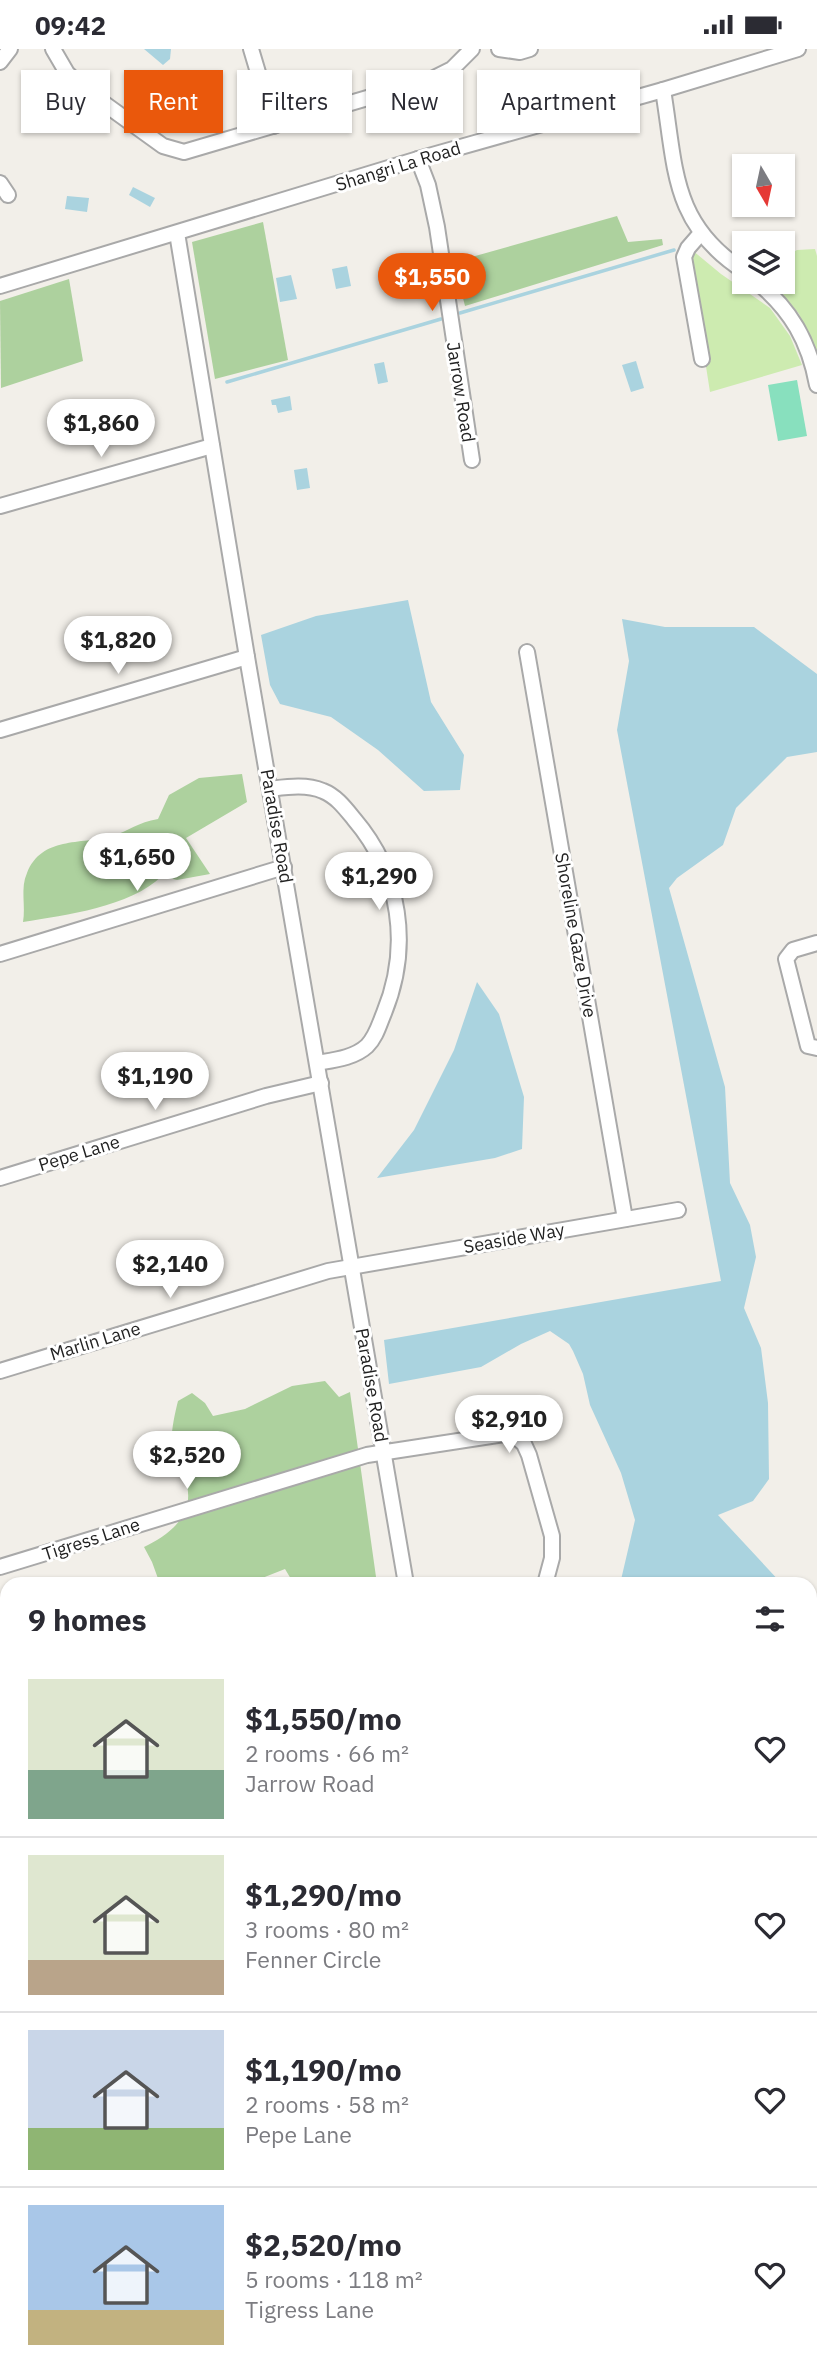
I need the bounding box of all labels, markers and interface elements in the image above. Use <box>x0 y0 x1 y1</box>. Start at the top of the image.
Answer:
text: 09:42 <box>35 8 106 42</box>
chip: Buy <box>21 70 110 133</box>
chip: Rent <box>124 70 223 133</box>
chip: Filters <box>237 70 352 133</box>
chip: New <box>366 70 463 133</box>
chip: Apartment <box>477 70 640 133</box>
street label: Shangri La Road <box>333 136 463 196</box>
north arrow <box>732 154 794 217</box>
map controls <box>732 154 795 294</box>
button: layers <box>732 231 795 294</box>
pin: $1,550 <box>375 253 489 313</box>
text: $1,550 <box>394 261 470 291</box>
street label: Jarrow Road <box>442 340 480 444</box>
pin: $1,860 <box>44 399 158 459</box>
text: $1,860 <box>63 407 139 437</box>
pin: $1,820 <box>61 617 175 676</box>
text: $1,820 <box>80 624 156 654</box>
street label: Paradise Road <box>256 767 298 885</box>
pin: $1,650 <box>80 833 194 893</box>
text: $1,650 <box>99 841 175 871</box>
street label: Shoreline Gaze Drive <box>550 851 602 1019</box>
pin: $1,290 <box>322 853 436 912</box>
text: $1,290 <box>341 860 417 890</box>
pin: $1,190 <box>98 1053 212 1112</box>
text: $1,190 <box>117 1060 193 1090</box>
street label: Pepe Lane <box>36 1130 123 1176</box>
street label: Seaside Way <box>462 1218 566 1258</box>
pin: $2,140 <box>113 1241 227 1300</box>
text: $2,140 <box>132 1248 208 1278</box>
street label: Marlin Lane <box>47 1316 143 1366</box>
street label: Paradise Road <box>351 1326 393 1444</box>
pin: $2,910 <box>452 1395 566 1455</box>
text: $2,910 <box>471 1403 547 1433</box>
pin: $2,520 <box>130 1431 244 1491</box>
text: $2,520 <box>149 1439 225 1469</box>
street label: Tigress Lane <box>39 1512 143 1566</box>
text: 9 homes <box>28 1600 147 1639</box>
icon: filters <box>751 1600 789 1638</box>
text: $1,550/mo <box>245 1699 402 1738</box>
icon: home <box>84 1707 168 1791</box>
icon: heart <box>751 1730 789 1768</box>
text: 2 rooms · 66 m² <box>245 1738 409 1768</box>
text: Jarrow Road <box>245 1768 375 1798</box>
text: $1,290/mo <box>245 1875 402 1914</box>
icon: home <box>84 1883 168 1967</box>
icon: heart <box>751 1906 789 1944</box>
text: 3 rooms · 80 m² <box>245 1914 409 1944</box>
text: Fenner Circle <box>245 1944 381 1974</box>
text: $1,190/mo <box>245 2050 402 2089</box>
icon: home <box>84 2058 168 2142</box>
icon: heart <box>751 2081 789 2119</box>
text: 2 rooms · 58 m² <box>245 2089 409 2119</box>
text: Pepe Lane <box>245 2119 352 2149</box>
text: $2,520/mo <box>245 2225 402 2264</box>
icon: home <box>84 2233 168 2317</box>
icon: heart <box>751 2256 789 2294</box>
text: 5 rooms · 118 m² <box>245 2264 423 2294</box>
text: Tigress Lane <box>245 2294 374 2324</box>

